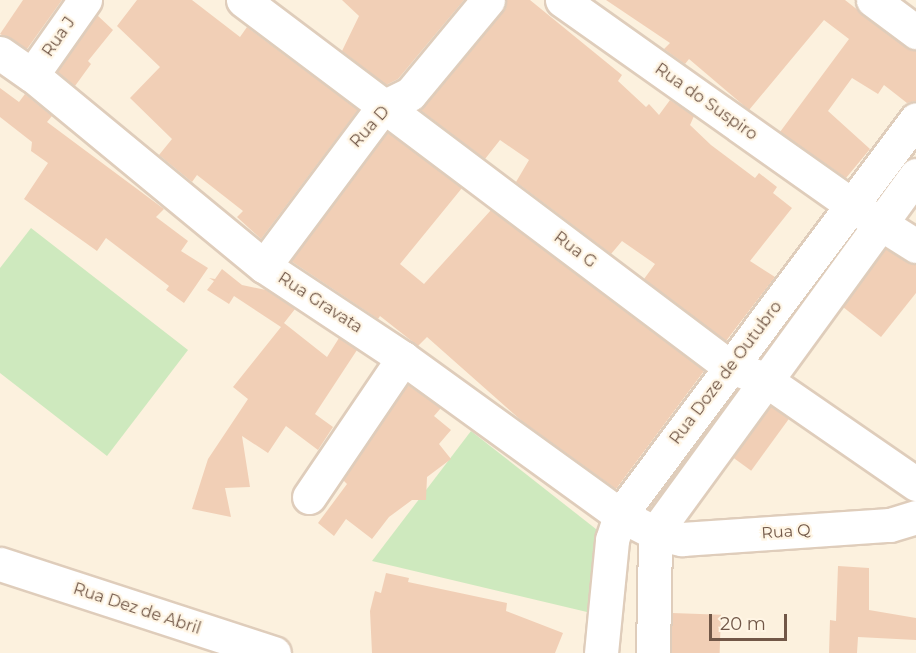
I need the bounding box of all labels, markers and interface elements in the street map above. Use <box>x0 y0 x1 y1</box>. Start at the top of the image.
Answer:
street label: Rua J <box>39 13 79 61</box>
street label: Rua do Suspiro <box>651 59 761 145</box>
street label: Rua D <box>346 102 394 152</box>
street label: Rua G <box>550 228 600 272</box>
street label: Rua Gravata <box>274 269 366 337</box>
street label: Rua Doze de Outubro <box>666 298 786 448</box>
street label: Rua Q <box>761 521 811 543</box>
street label: Rua Dez de Abril <box>71 579 203 639</box>
scale bar <box>712 602 790 640</box>
text: 20 m <box>720 613 766 635</box>

